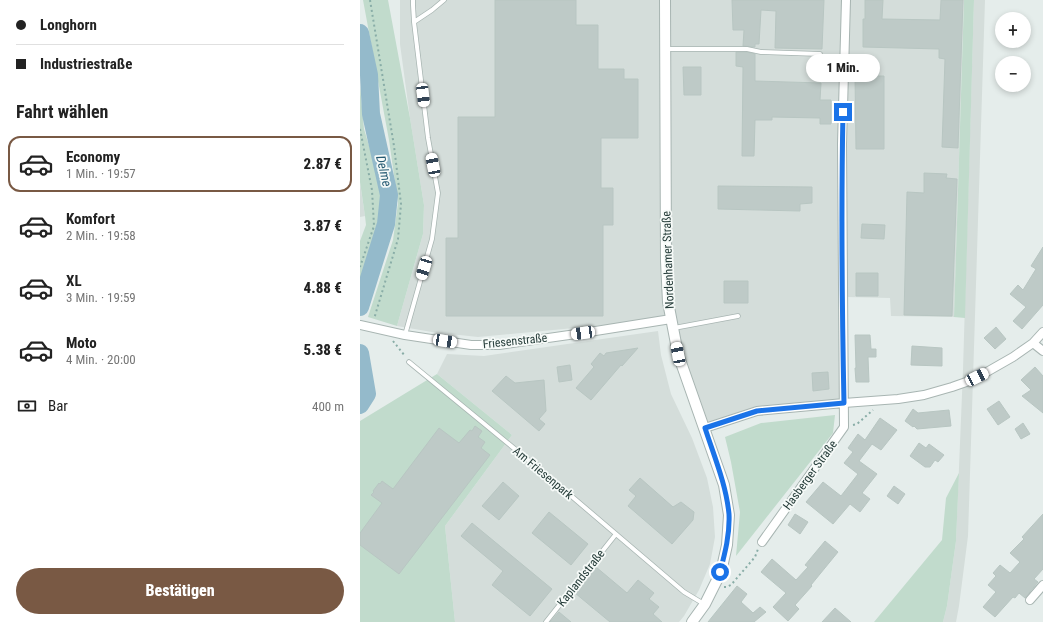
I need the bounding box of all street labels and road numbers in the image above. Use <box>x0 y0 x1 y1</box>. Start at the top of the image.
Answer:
street label: Nordenhamer Straße <box>659 210 677 309</box>
street label: Friesenstraße <box>482 331 548 351</box>
street label: Hasberger Straße <box>780 437 840 513</box>
street label: Am Friesenpark <box>510 444 576 503</box>
street label: Kaplandstraße <box>554 546 608 609</box>

